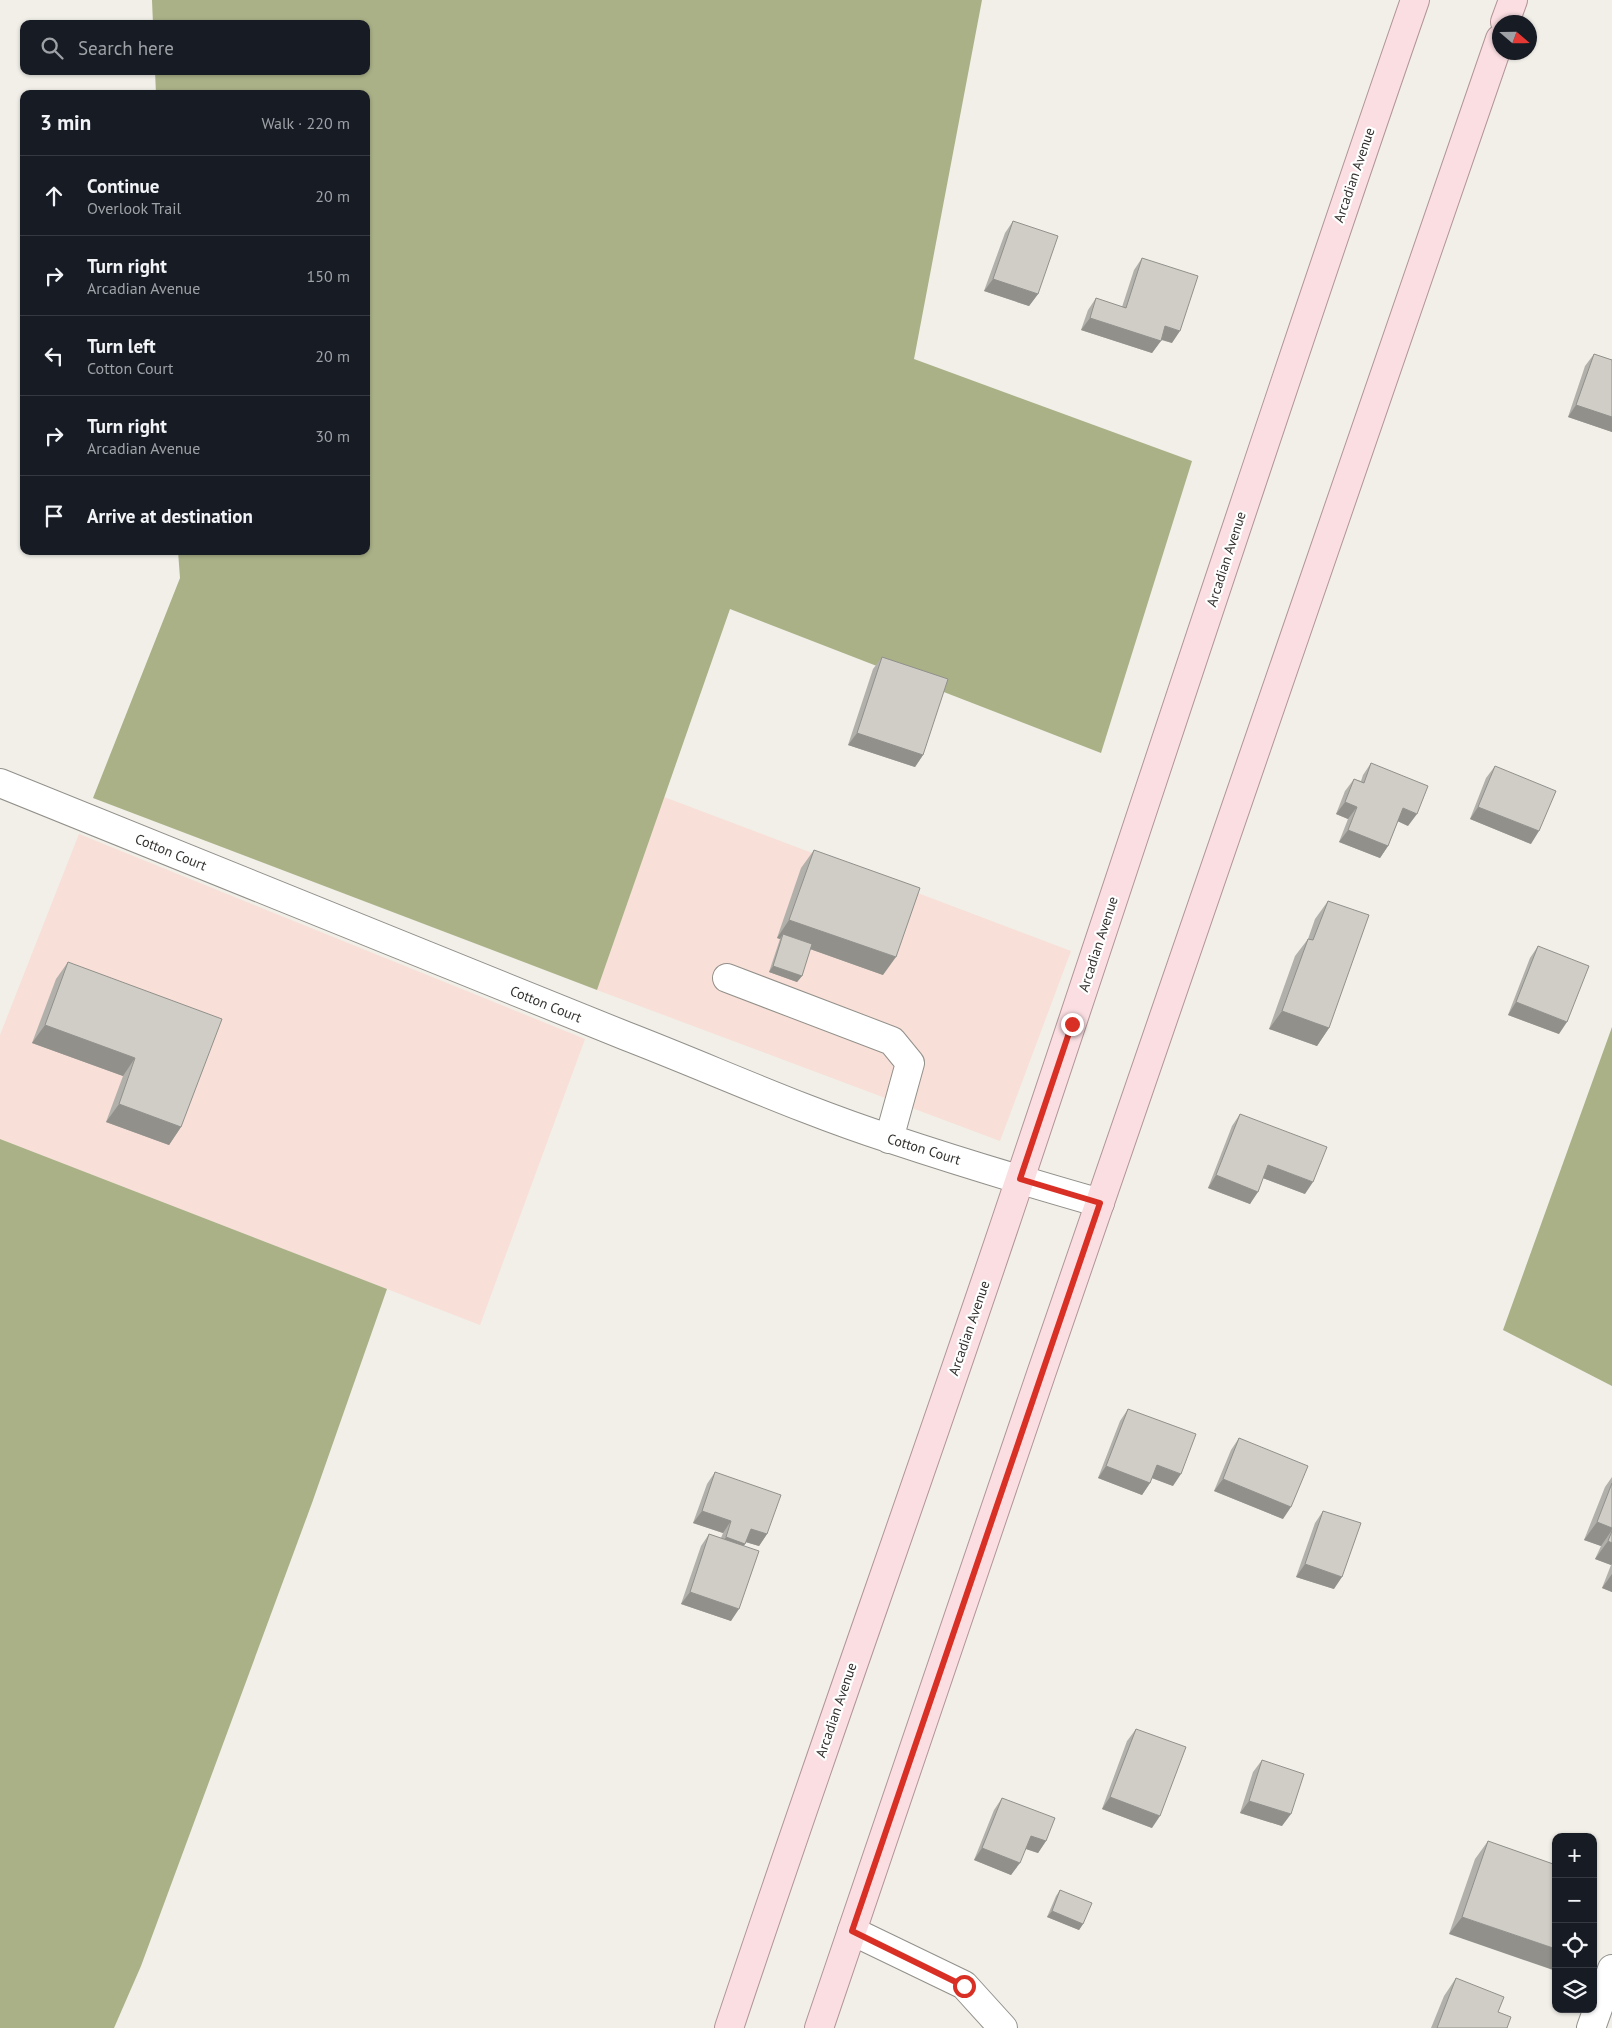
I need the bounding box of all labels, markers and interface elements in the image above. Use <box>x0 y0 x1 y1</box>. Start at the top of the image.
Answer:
north arrow <box>1492 15 1537 60</box>
search box <box>20 20 370 75</box>
icon: search <box>38 34 66 62</box>
text: Search here <box>78 36 174 60</box>
text: 3 min <box>40 109 91 136</box>
text: Walk · 220 m <box>261 113 350 133</box>
street label: Arcadian Avenue <box>1329 125 1379 225</box>
text: Continue <box>87 174 159 198</box>
icon: ahead <box>40 182 68 210</box>
text: 20 m <box>315 186 350 206</box>
text: Overlook Trail <box>87 198 181 218</box>
text: Turn right <box>87 254 167 278</box>
icon: right <box>40 262 68 290</box>
text: 150 m <box>307 266 350 286</box>
text: Arcadian Avenue <box>87 278 200 298</box>
text: Turn left <box>87 334 156 358</box>
icon: left <box>40 342 68 370</box>
text: 20 m <box>315 346 350 366</box>
text: Cotton Court <box>87 358 174 378</box>
text: Turn right <box>87 414 167 438</box>
icon: right <box>40 422 68 450</box>
text: 30 m <box>315 426 350 446</box>
text: Arcadian Avenue <box>87 438 200 458</box>
icon: arrive <box>40 502 68 530</box>
text: Arrive at destination <box>87 504 253 528</box>
street label: Arcadian Avenue <box>1202 509 1250 609</box>
street label: Cotton Court <box>133 829 210 875</box>
street label: Arcadian Avenue <box>1074 894 1122 994</box>
street label: Cotton Court <box>508 981 585 1027</box>
route end <box>1061 1013 1084 1036</box>
street label: Cotton Court <box>885 1129 963 1169</box>
street label: Arcadian Avenue <box>944 1278 994 1378</box>
street label: Arcadian Avenue <box>811 1660 861 1760</box>
map controls <box>1552 1833 1597 2013</box>
button: + <box>1552 1833 1597 1878</box>
button: − <box>1552 1878 1597 1923</box>
button: locate <box>1552 1923 1597 1968</box>
button: layers <box>1552 1968 1597 2013</box>
route start <box>953 1975 976 1998</box>

